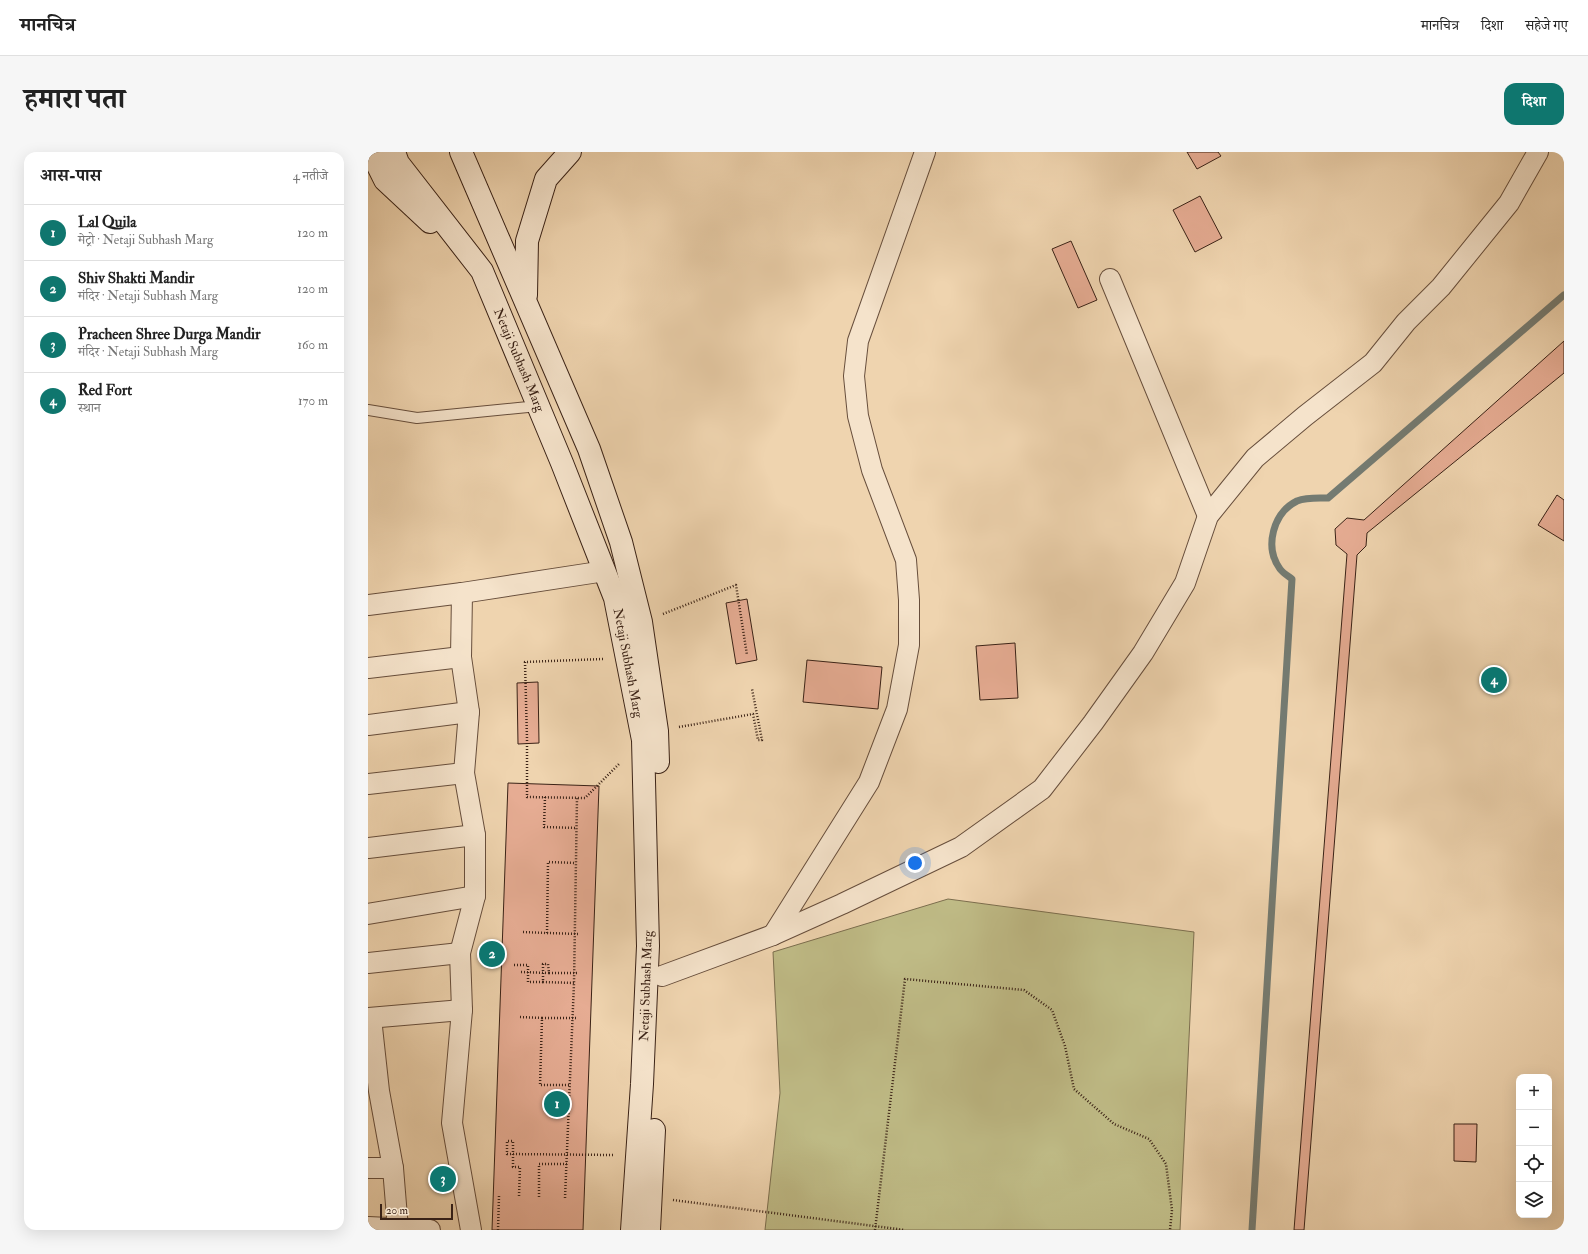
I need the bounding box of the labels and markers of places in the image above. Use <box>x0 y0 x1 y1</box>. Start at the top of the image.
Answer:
pin: 4 <box>1481 665 1507 695</box>
pin: 2 <box>479 939 505 969</box>
pin: 1 <box>544 1089 570 1119</box>
pin: 3 <box>430 1164 456 1194</box>

